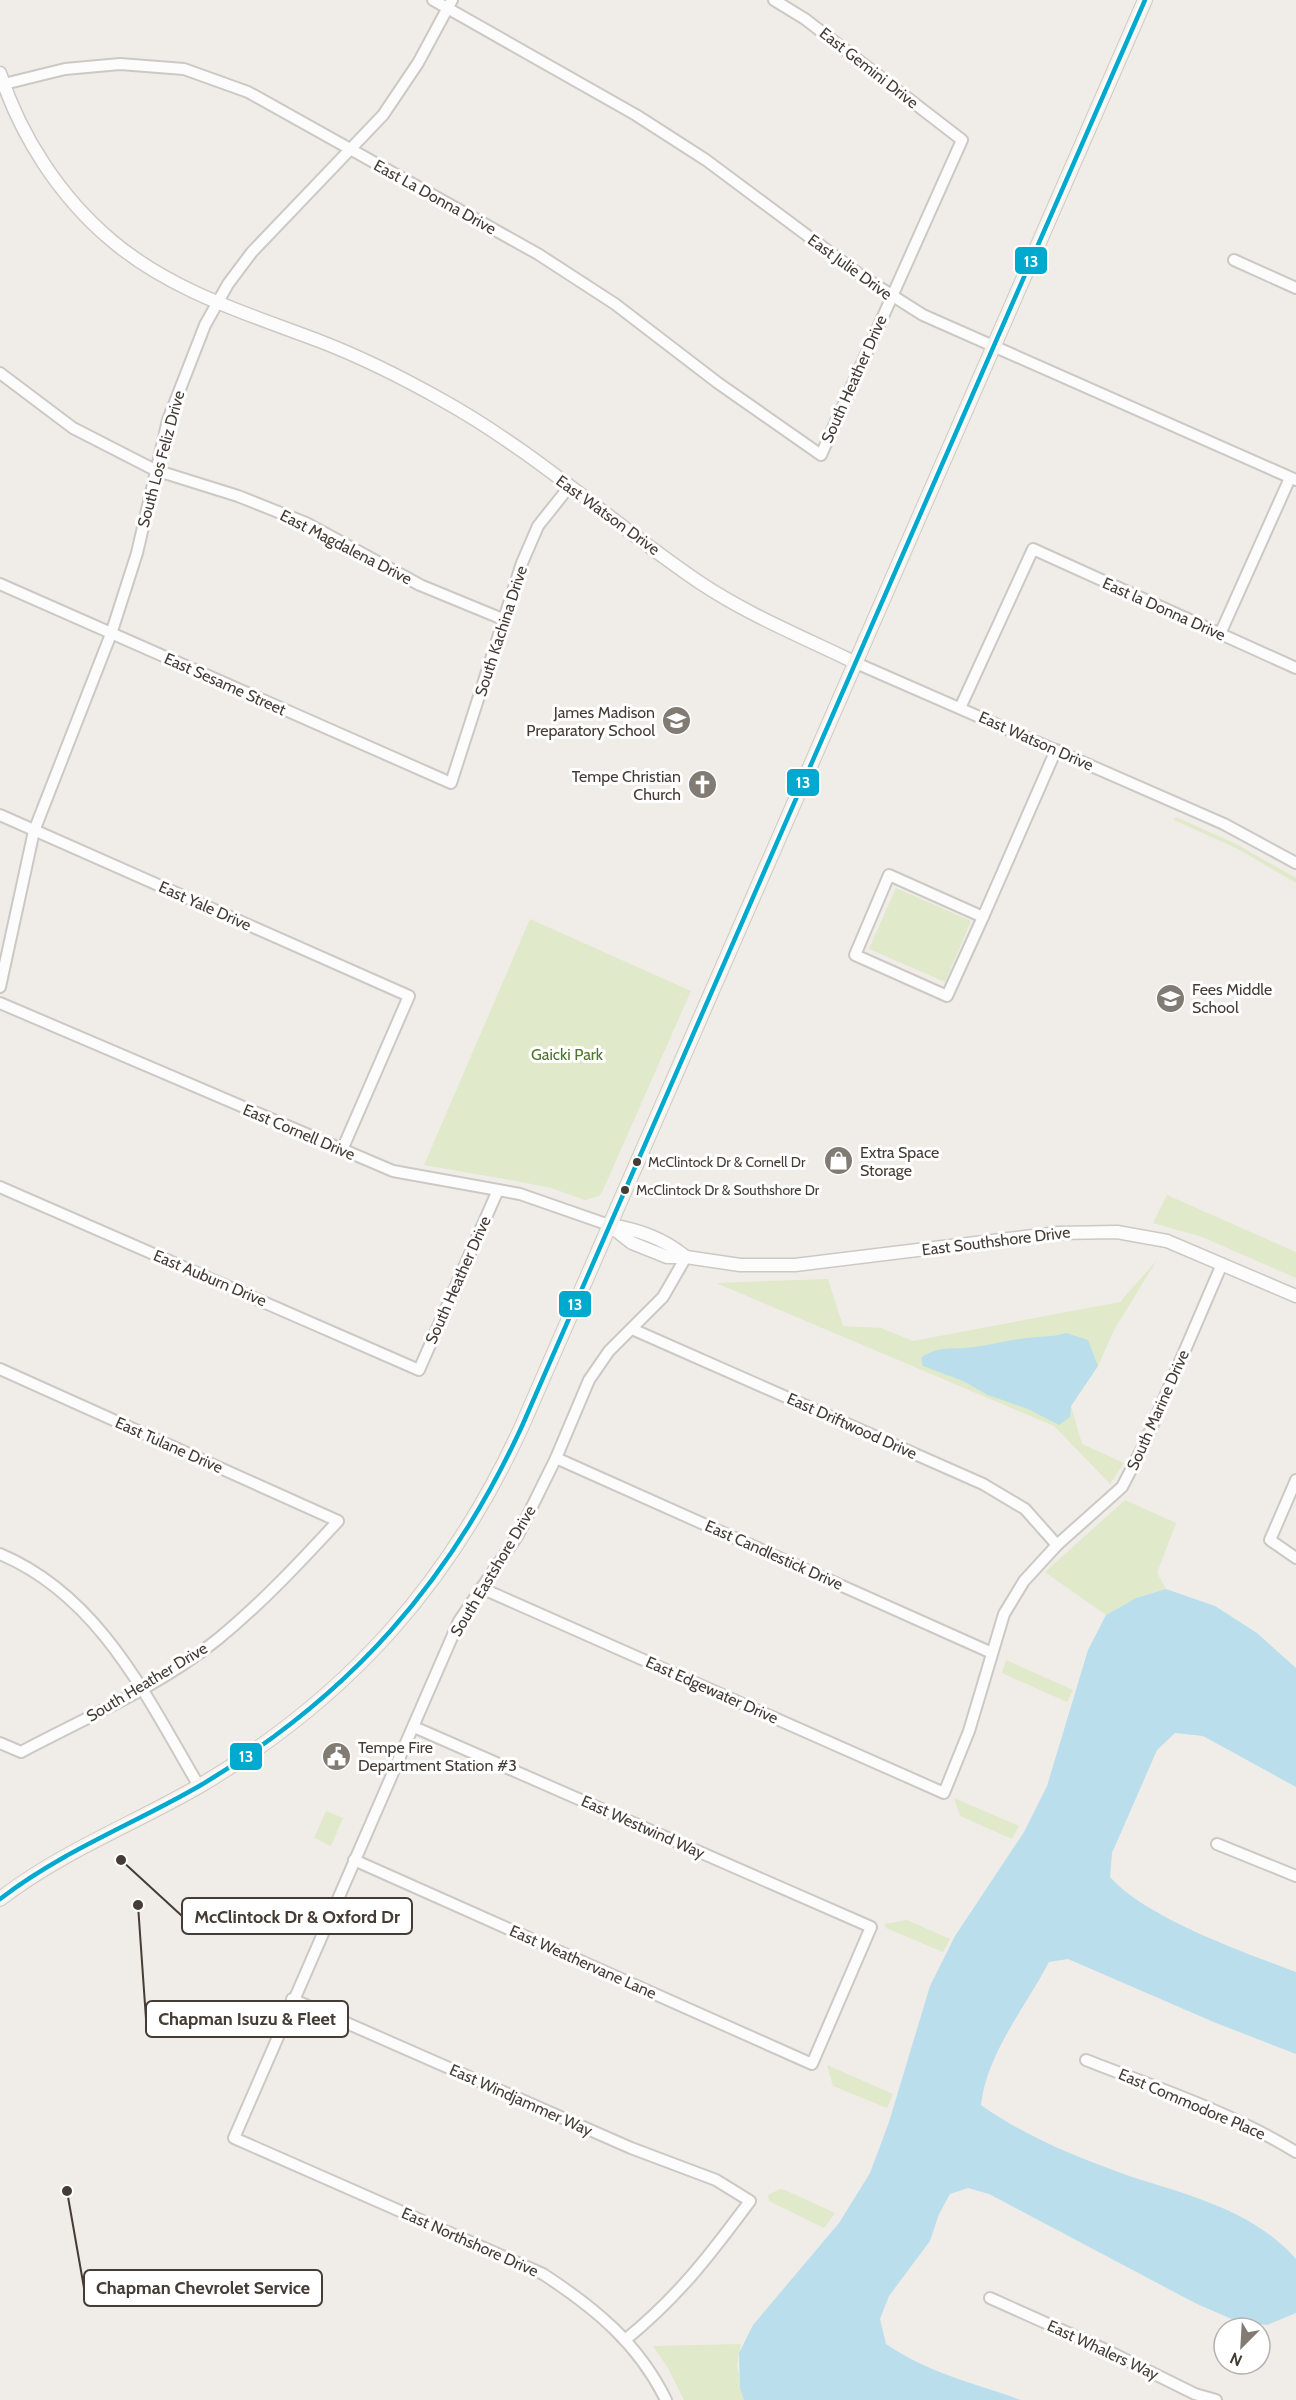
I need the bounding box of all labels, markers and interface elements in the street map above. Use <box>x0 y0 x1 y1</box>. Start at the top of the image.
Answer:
street label: East Gemini Drive <box>816 23 922 113</box>
street label: East La Donna Drive <box>371 156 499 238</box>
street label: East Julie Drive <box>804 230 896 304</box>
line badge: 13 <box>1014 246 1048 275</box>
text: 13 <box>1024 252 1038 271</box>
street label: South Heather Drive <box>817 312 891 446</box>
street label: South Los Feliz Drive <box>134 388 188 530</box>
street label: East Watson Drive <box>552 471 664 559</box>
street label: East Magdalena Drive <box>277 506 415 588</box>
street label: South Kachina Drive <box>471 563 531 699</box>
street label: East la Donna Drive <box>1100 573 1228 645</box>
street label: East Sesame Street <box>161 649 289 720</box>
place label: James Madison Preparatory School <box>526 703 655 740</box>
school or university icon: James Madison Preparatory School <box>660 705 692 737</box>
street label: East Watson Drive <box>976 707 1096 775</box>
place label: Tempe Christian Church <box>572 767 681 804</box>
line badge: 13 <box>786 768 820 797</box>
church icon: Tempe Christian Church <box>686 769 718 801</box>
text: 13 <box>796 773 810 792</box>
street label: East Yale Drive <box>156 877 254 935</box>
place label: Fees Middle School <box>1192 980 1272 1017</box>
school or university icon: Fees Middle School <box>1155 982 1187 1014</box>
park label: Gaicki Park <box>531 1045 604 1064</box>
street label: East Cornell Drive <box>240 1100 358 1164</box>
place label: Extra Space Storage <box>860 1143 939 1180</box>
shop icon: Extra Space Storage <box>823 1145 855 1177</box>
place label: McClintock Dr & Cornell Dr <box>648 1153 806 1171</box>
marker: McClintock Dr & Cornell Dr <box>631 1156 643 1168</box>
place label: McClintock Dr & Southshore Dr <box>636 1181 820 1199</box>
marker: McClintock Dr & Southshore Dr <box>619 1184 631 1196</box>
street label: South Heather Drive <box>421 1213 495 1347</box>
street label: East Southshore Drive <box>921 1222 1071 1260</box>
street label: East Auburn Drive <box>151 1246 269 1310</box>
line badge: 13 <box>558 1290 592 1318</box>
text: 13 <box>568 1295 582 1314</box>
street label: South Marine Drive <box>1123 1347 1193 1473</box>
street label: East Driftwood Drive <box>784 1389 920 1463</box>
street label: East Tulane Drive <box>112 1413 226 1477</box>
street label: South Eastshore Drive <box>446 1502 540 1640</box>
street label: East Candlestick Drive <box>702 1516 846 1594</box>
street label: South Heather Drive <box>83 1638 211 1726</box>
street label: East Edgewater Drive <box>643 1652 781 1728</box>
place label: Tempe Fire Department Station #3 <box>358 1738 517 1775</box>
public building icon: Tempe Fire Department Station #3 <box>321 1740 353 1772</box>
line badge: 13 <box>229 1742 263 1771</box>
text: 13 <box>239 1747 253 1766</box>
street label: East Westwind Way <box>578 1791 708 1863</box>
callout: McClintock Dr & Oxford Dr <box>182 1898 412 1934</box>
text: McClintock Dr & Oxford Dr <box>194 1906 400 1928</box>
street label: East Weathervane Lane <box>507 1921 659 2003</box>
callout: Chapman Isuzu & Fleet <box>146 2001 348 2037</box>
text: Chapman Isuzu & Fleet <box>158 2008 336 2030</box>
street label: East Windjammer Way <box>447 2060 595 2140</box>
street label: East Commodore Place <box>1116 2064 1268 2144</box>
street label: East Northshore Drive <box>399 2203 541 2281</box>
callout: Chapman Chevrolet Service <box>84 2270 322 2306</box>
text: Chapman Chevrolet Service <box>96 2277 310 2299</box>
street label: East Whalers Way <box>1044 2316 1162 2384</box>
north arrow <box>1212 2316 1272 2376</box>
text: N <box>1227 2348 1245 2370</box>

